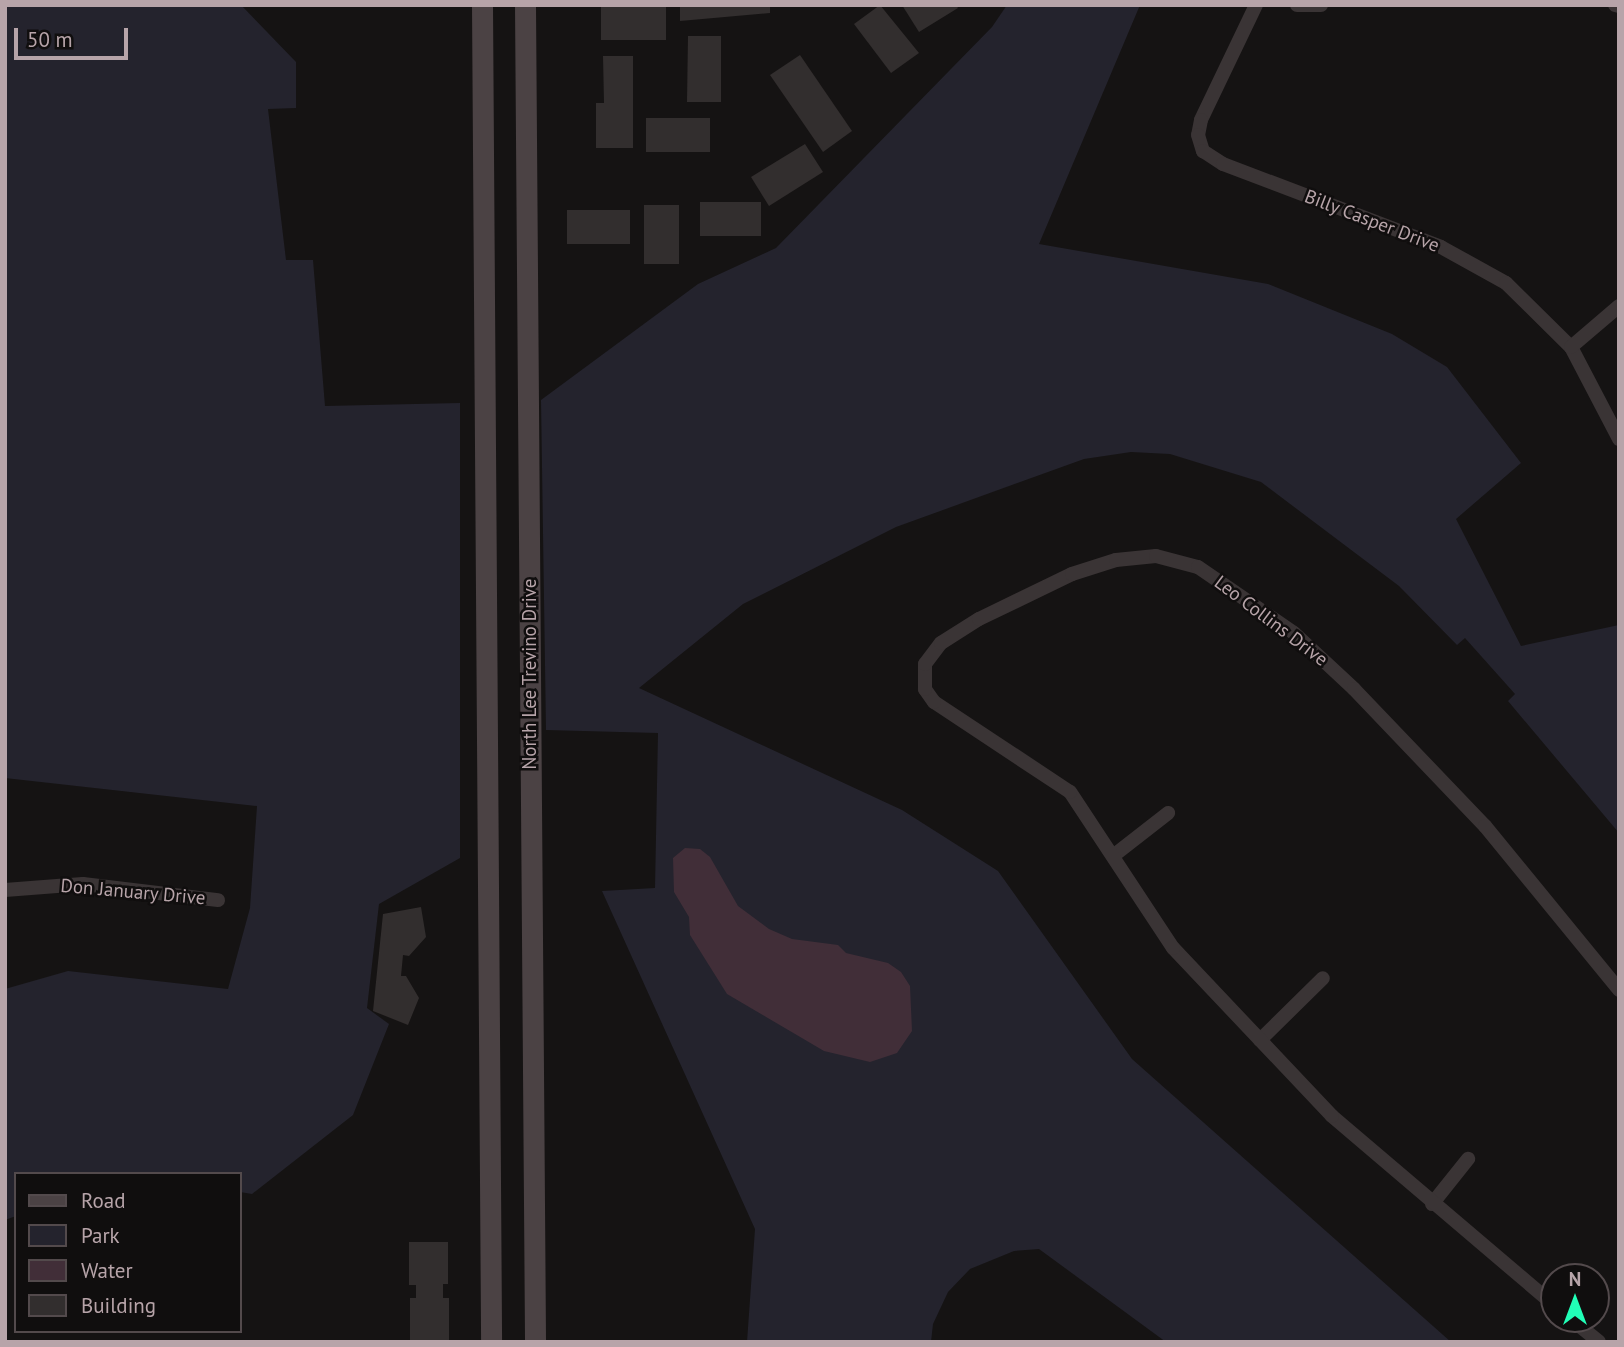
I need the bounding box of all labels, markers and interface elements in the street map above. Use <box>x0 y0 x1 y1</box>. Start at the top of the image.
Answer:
scale bar <box>18 14 131 58</box>
text: 50 m <box>27 26 73 53</box>
street label: Billy Casper Drive <box>1301 185 1443 257</box>
street label: Leo Collins Drive <box>1210 571 1332 671</box>
street label: North Lee Trevino Drive <box>519 578 541 770</box>
street label: Don January Drive <box>59 874 207 910</box>
legend <box>14 1172 242 1333</box>
text: Road <box>81 1187 125 1214</box>
text: Park <box>81 1222 120 1249</box>
text: Water <box>81 1257 133 1284</box>
north arrow <box>1540 1263 1610 1333</box>
text: N <box>1569 1267 1581 1291</box>
text: Building <box>81 1292 156 1319</box>

